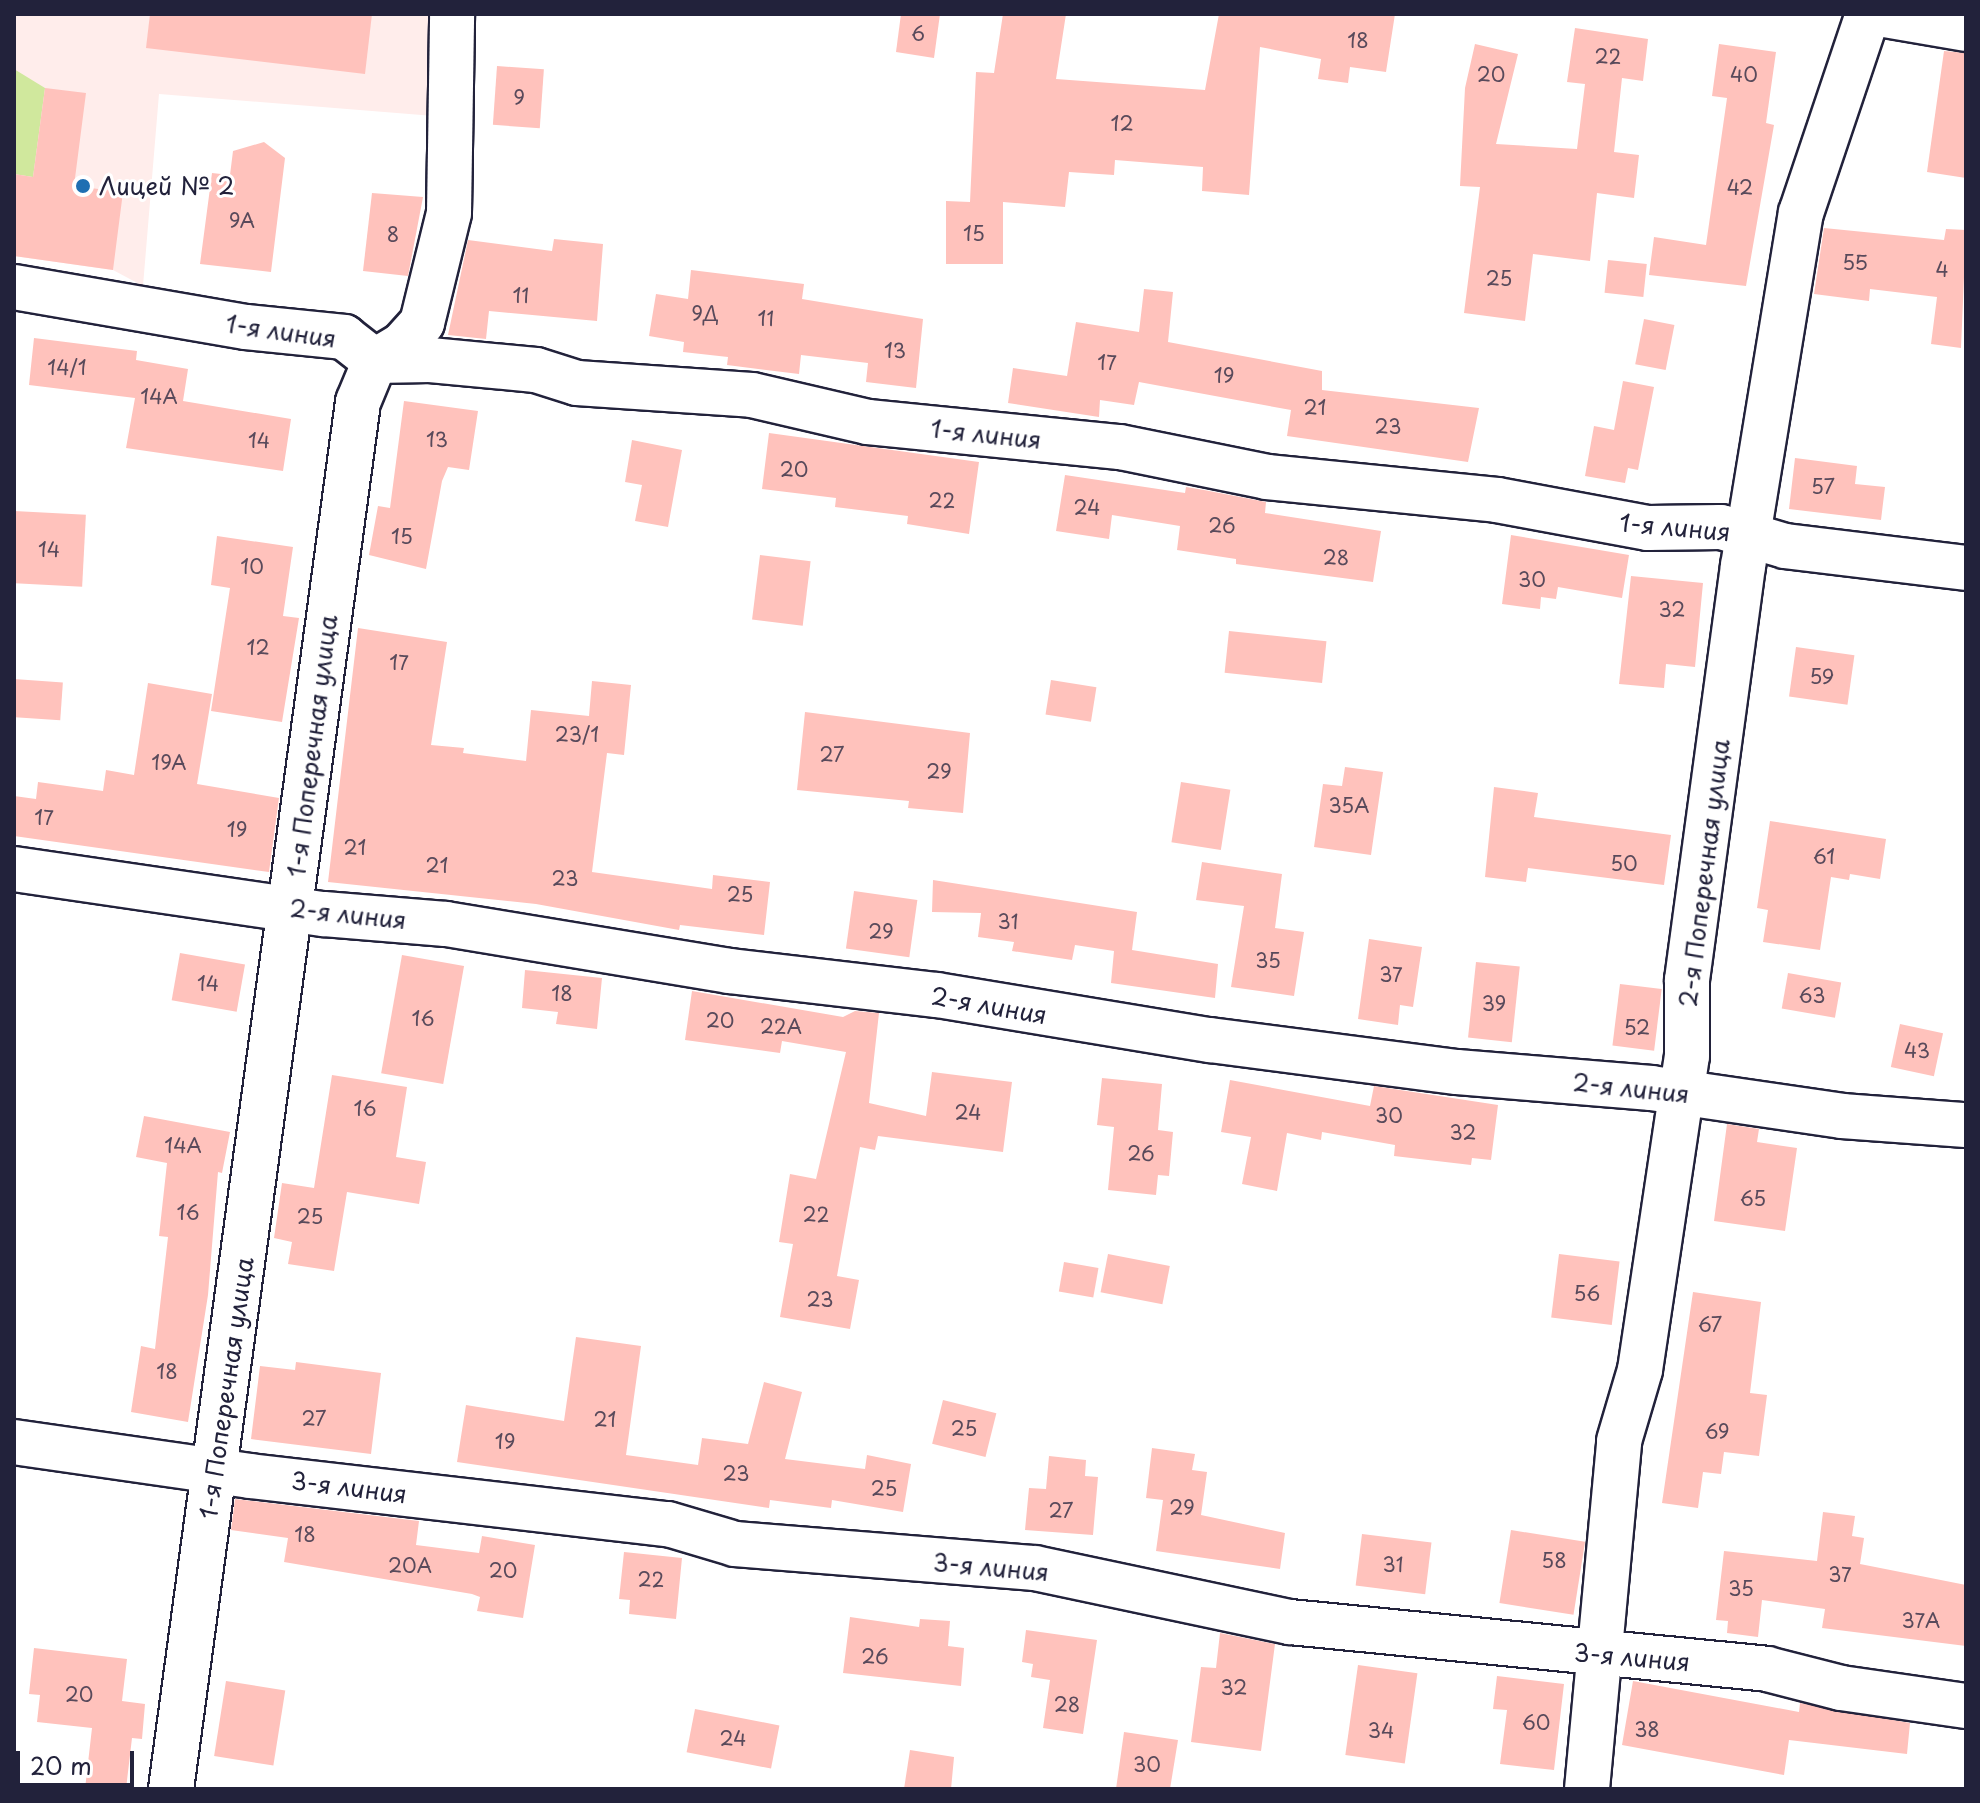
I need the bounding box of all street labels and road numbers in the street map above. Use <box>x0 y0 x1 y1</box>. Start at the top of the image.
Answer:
street label: 1-я линия <box>224 309 338 353</box>
street label: 1-я линия <box>929 414 1043 454</box>
street label: 1-я линия <box>1618 508 1732 546</box>
street label: 1-я Поперечная улица <box>281 612 343 880</box>
street label: 2-я Поперечная улица <box>1673 736 1735 1010</box>
street label: 2-я линия <box>288 894 408 934</box>
street label: 2-я линия <box>928 981 1050 1029</box>
street label: 2-я линия <box>1571 1068 1691 1108</box>
street label: 1-я Поперечная улица <box>193 1254 259 1522</box>
street label: 3-я линия <box>289 1466 409 1508</box>
street label: 3-я линия <box>931 1548 1051 1586</box>
street label: 3-я линия <box>1572 1638 1692 1676</box>

